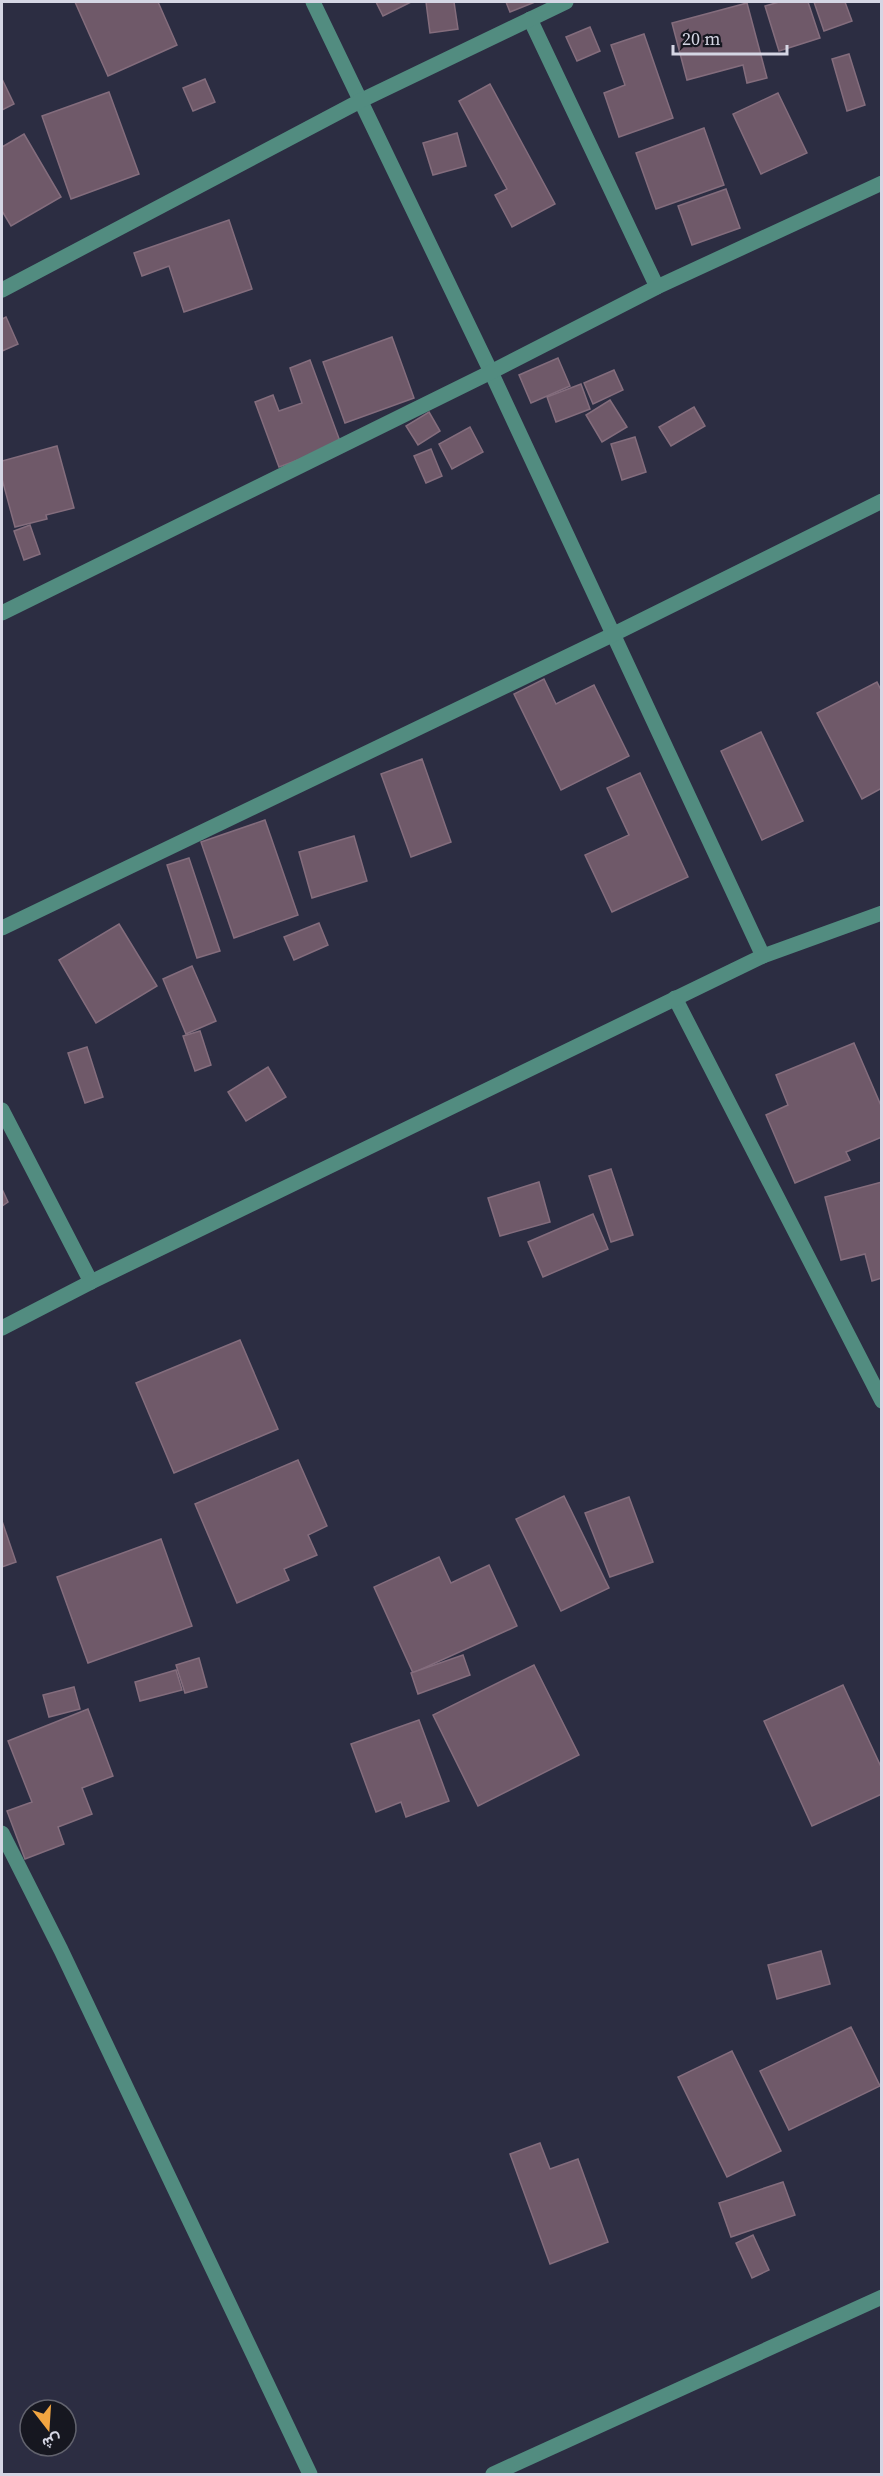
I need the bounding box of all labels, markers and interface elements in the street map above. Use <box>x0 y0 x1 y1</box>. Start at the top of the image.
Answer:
scale bar <box>673 18 787 56</box>
text: 20 m <box>682 26 720 51</box>
north arrow <box>18 2398 78 2458</box>
text: ش <box>40 2429 65 2456</box>

